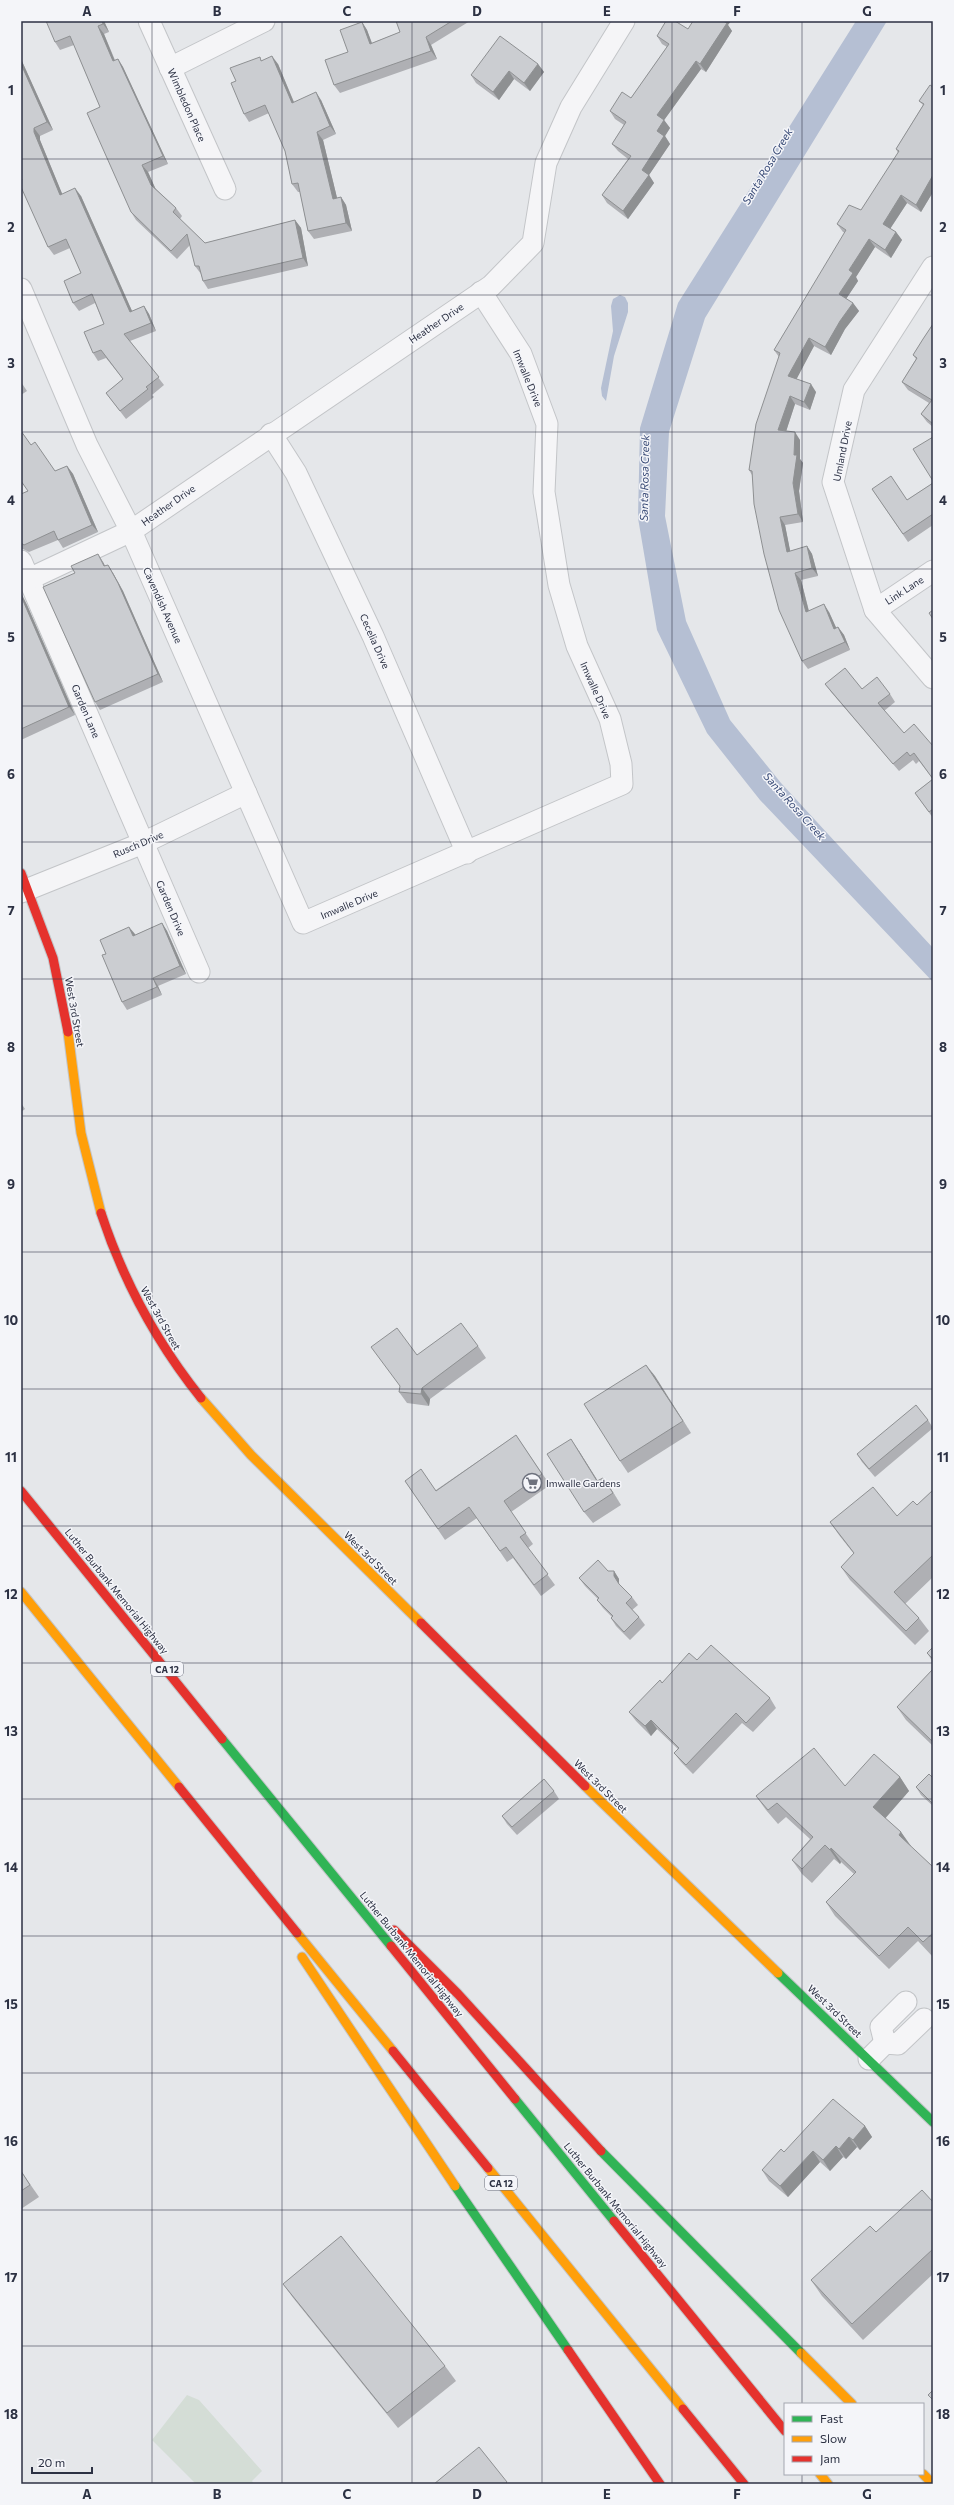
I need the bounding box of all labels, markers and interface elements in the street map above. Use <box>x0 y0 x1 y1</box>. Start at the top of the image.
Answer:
text: A <box>82 3 92 19</box>
text: B <box>213 3 222 19</box>
text: C <box>343 3 352 19</box>
text: D <box>472 3 482 19</box>
text: E <box>603 3 611 19</box>
text: F <box>733 3 741 19</box>
text: G <box>862 3 872 19</box>
street label: Wimbledon Place <box>165 67 209 143</box>
text: 1 <box>8 82 14 98</box>
text: 1 <box>940 82 946 98</box>
water label: Santa Rosa Creek <box>739 125 795 206</box>
text: 2 <box>7 219 15 235</box>
text: 2 <box>939 219 947 235</box>
street label: Heather Drive <box>406 300 466 346</box>
street label: Imwalle Drive <box>511 347 545 409</box>
text: 3 <box>7 355 15 371</box>
text: 3 <box>939 355 947 371</box>
street label: Umland Drive <box>830 420 854 482</box>
water label: Santa Rosa Creek <box>637 434 651 521</box>
street label: Heather Drive <box>139 482 197 528</box>
text: 4 <box>7 492 15 508</box>
text: 4 <box>939 492 947 508</box>
street label: Cavendish Avenue <box>141 565 185 645</box>
street label: Link Lane <box>883 573 925 607</box>
street label: Cecelia Drive <box>358 612 392 670</box>
text: 5 <box>7 629 15 645</box>
text: 5 <box>939 629 947 645</box>
street label: Imwalle Drive <box>578 660 614 720</box>
street label: Garden Lane <box>69 682 103 740</box>
text: 6 <box>7 766 15 782</box>
text: 6 <box>939 766 947 782</box>
water label: Santa Rosa Creek <box>761 769 829 843</box>
street label: Rusch Drive <box>111 828 165 860</box>
street label: Garden Drive <box>154 878 188 938</box>
street label: Imwalle Drive <box>319 887 379 921</box>
text: 7 <box>7 902 15 918</box>
text: 7 <box>939 902 947 918</box>
street label: West 3rd Street <box>63 976 87 1048</box>
text: 8 <box>7 1039 15 1055</box>
text: 8 <box>939 1039 947 1055</box>
text: 9 <box>7 1176 15 1192</box>
text: 9 <box>939 1176 947 1192</box>
street label: West 3rd Street <box>139 1284 183 1352</box>
text: 10 <box>4 1312 19 1328</box>
text: 10 <box>936 1312 951 1328</box>
text: 11 <box>5 1449 17 1465</box>
text: 11 <box>937 1449 949 1465</box>
supermarket icon: Imwalle Gardens <box>521 1472 543 1494</box>
place label: Imwalle Gardens <box>546 1477 621 1489</box>
street label: Luther Burbank Memorial Highway <box>63 1526 171 1656</box>
street label: West 3rd Street <box>342 1529 400 1587</box>
text: 12 <box>4 1586 18 1602</box>
text: 12 <box>936 1586 950 1602</box>
road number: CA 12 <box>151 1662 183 1676</box>
text: 13 <box>4 1723 18 1739</box>
text: 13 <box>936 1723 950 1739</box>
street label: West 3rd Street <box>572 1757 630 1815</box>
text: 14 <box>4 1859 18 1875</box>
text: 14 <box>936 1859 950 1875</box>
street label: Luther Burbank Memorial Highway <box>358 1889 466 2019</box>
street label: West 3rd Street <box>805 1982 865 2040</box>
text: 15 <box>4 1996 18 2012</box>
text: 15 <box>936 1996 950 2012</box>
text: 16 <box>4 2133 18 2149</box>
text: 16 <box>936 2133 950 2149</box>
street label: Luther Burbank Memorial Highway <box>562 2140 670 2270</box>
road number: CA 12 <box>485 2176 517 2190</box>
text: 17 <box>4 2269 18 2285</box>
text: 17 <box>936 2269 950 2285</box>
legend <box>784 2403 924 2475</box>
text: 18 <box>4 2406 18 2422</box>
text: 18 <box>936 2406 950 2422</box>
text: Fast <box>820 2411 843 2425</box>
text: Slow <box>820 2431 847 2445</box>
scale bar <box>32 2449 92 2475</box>
text: Jam <box>820 2451 840 2466</box>
text: 20 m <box>38 2455 65 2469</box>
text: A <box>82 2486 92 2502</box>
text: B <box>213 2486 222 2502</box>
text: C <box>343 2486 352 2502</box>
text: D <box>472 2486 482 2502</box>
text: E <box>603 2486 611 2502</box>
text: F <box>733 2486 741 2502</box>
text: G <box>862 2486 872 2502</box>

